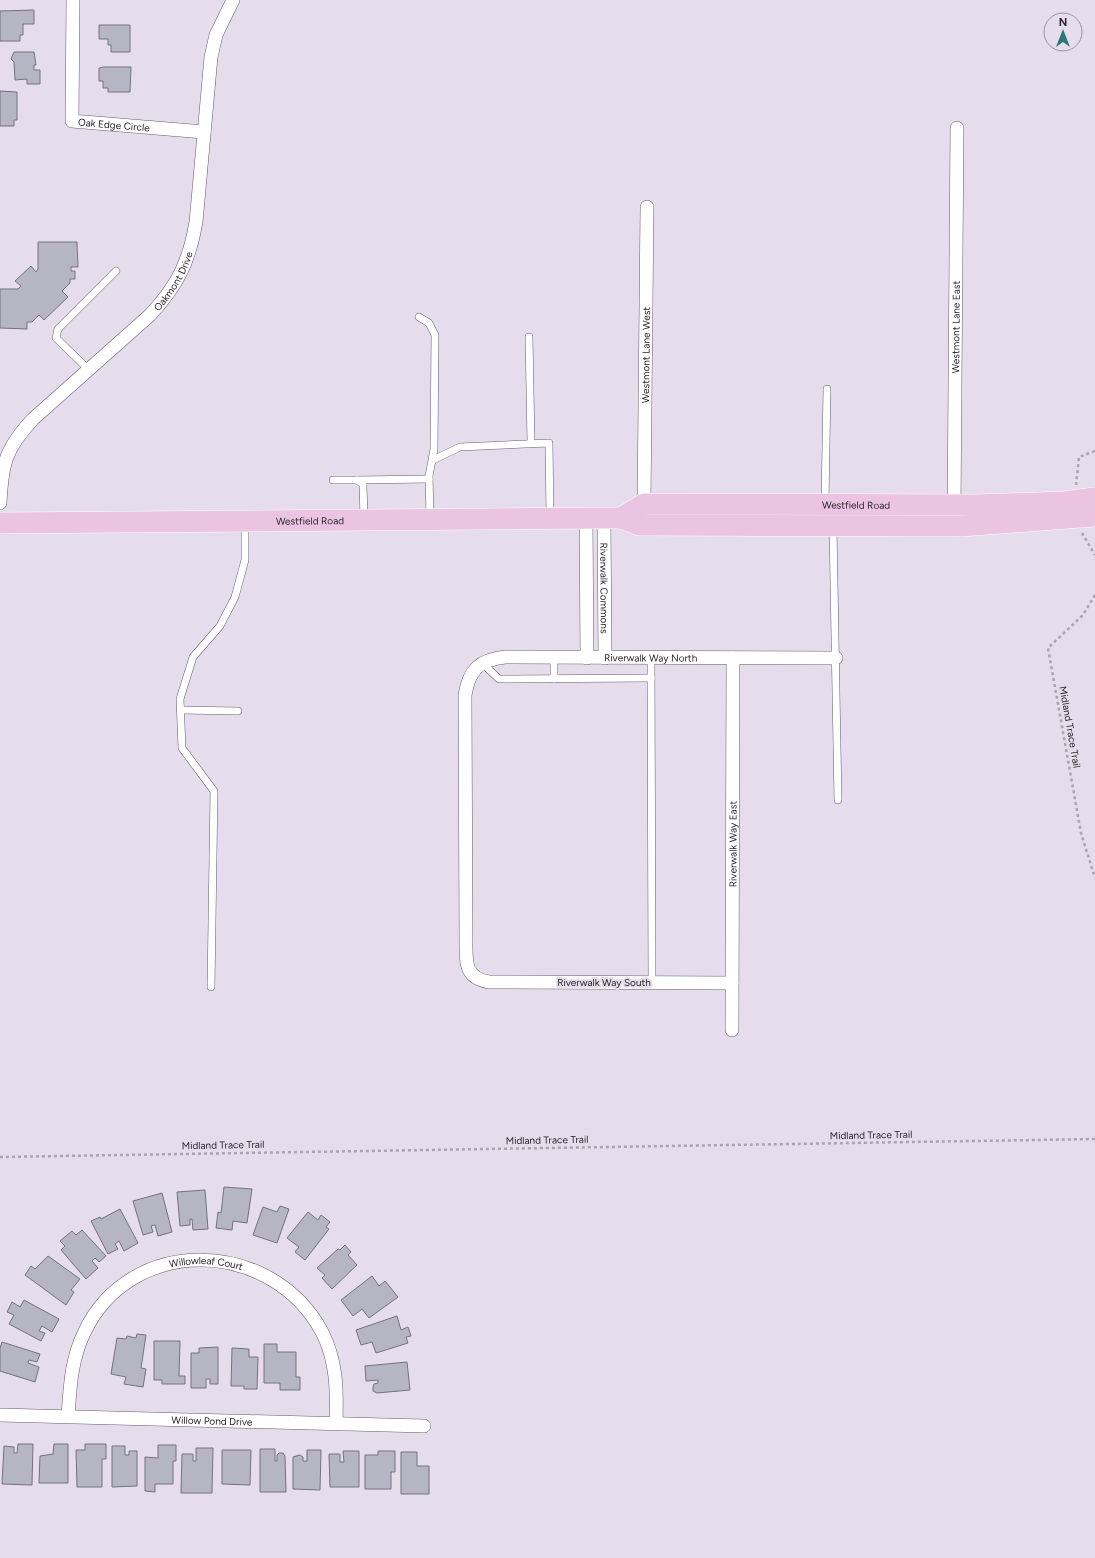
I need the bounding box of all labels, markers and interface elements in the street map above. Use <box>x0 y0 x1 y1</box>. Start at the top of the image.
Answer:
north arrow <box>1043 12 1083 52</box>
text: N <box>1059 16 1067 29</box>
street label: Oak Edge Circle <box>77 115 151 134</box>
street label: Oakmont Drive <box>150 249 195 313</box>
street label: Westmont Lane East <box>949 280 962 373</box>
street label: Westmont Lane West <box>639 307 652 403</box>
street label: Westfield Road <box>822 498 890 511</box>
street label: Westfield Road <box>276 514 344 527</box>
street label: Riverwalk Commons <box>598 542 611 634</box>
street label: Riverwalk Way North <box>604 651 698 664</box>
street label: Midland Trace Trail <box>1056 685 1084 769</box>
street label: Riverwalk Way East <box>726 801 739 887</box>
street label: Riverwalk Way South <box>557 976 651 989</box>
street label: Midland Trace Trail <box>830 1128 912 1142</box>
street label: Midland Trace Trail <box>506 1133 588 1147</box>
street label: Midland Trace Trail <box>182 1138 264 1152</box>
street label: Willowleaf Court <box>168 1254 245 1273</box>
street label: Willow Pond Drive <box>171 1413 253 1428</box>

